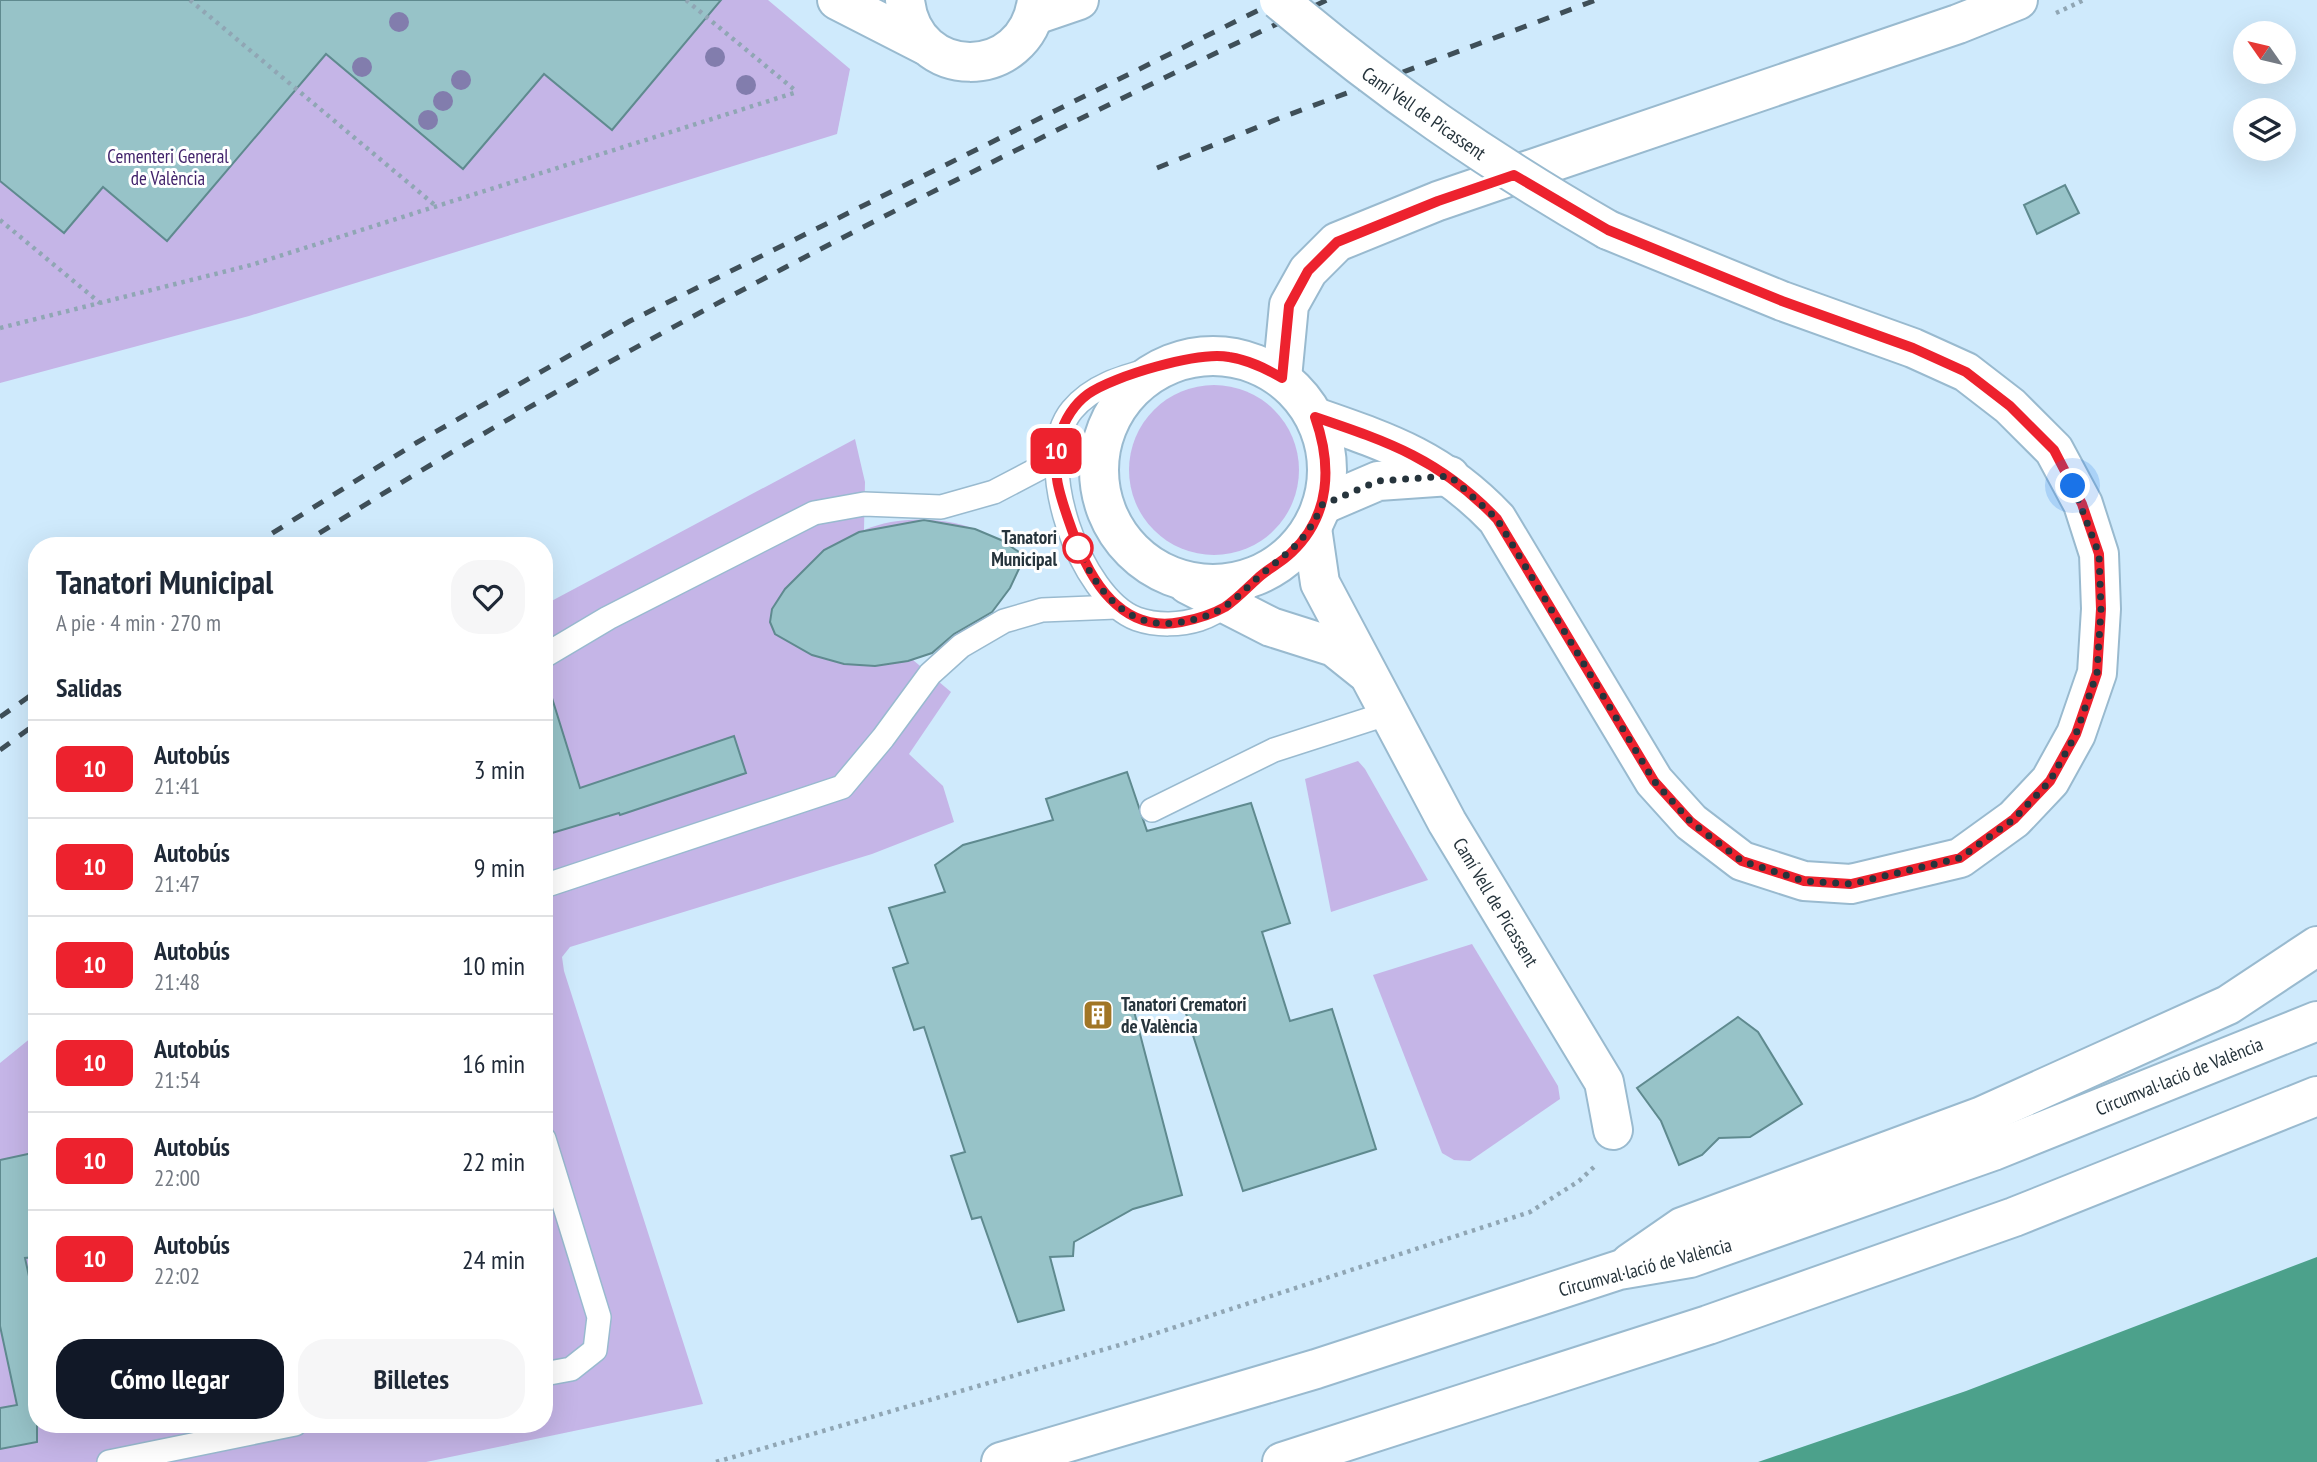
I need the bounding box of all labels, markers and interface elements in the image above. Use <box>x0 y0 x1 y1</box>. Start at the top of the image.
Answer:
north arrow <box>2233 21 2296 84</box>
map controls <box>2233 21 2296 161</box>
street label: Camí Vell de Picassent <box>1357 61 1491 165</box>
button: layers <box>2233 98 2296 161</box>
park label: Cementeri General de València <box>107 144 229 190</box>
line badge: 10 <box>1024 428 1088 474</box>
text: 10 <box>1045 435 1067 466</box>
your location <box>2055 468 2090 503</box>
place label: Tanatori Municipal <box>991 525 1057 571</box>
marker: Tanatori Municipal <box>1063 533 1093 563</box>
text: Tanatori Municipal <box>56 560 273 603</box>
button: heart <box>451 560 525 634</box>
text: A pie · 4 min · 270 m <box>56 608 221 637</box>
text: Salidas <box>56 671 122 704</box>
text: Autobús <box>154 738 230 771</box>
text: 10 <box>83 753 106 784</box>
text: 3 min <box>474 753 525 786</box>
text: 21:41 <box>154 771 200 800</box>
street label: Camí Vell de Picassent <box>1448 833 1544 971</box>
text: Autobús <box>154 836 230 869</box>
text: 10 <box>83 851 106 882</box>
text: 9 min <box>474 851 525 884</box>
text: 21:47 <box>154 869 200 898</box>
text: Autobús <box>154 934 230 967</box>
text: 10 <box>83 949 106 980</box>
text: 10 min <box>462 949 525 982</box>
text: 21:48 <box>154 967 200 996</box>
place label: Tanatori Crematori de València <box>1121 992 1247 1038</box>
building icon: Tanatori Crematori de València <box>1081 998 1115 1032</box>
street label: Circumval·lació de València <box>2092 1031 2266 1121</box>
text: Autobús <box>154 1032 230 1065</box>
text: 10 <box>83 1047 106 1078</box>
text: 16 min <box>462 1047 525 1080</box>
text: 21:54 <box>154 1065 200 1094</box>
text: Autobús <box>154 1130 230 1163</box>
text: 10 <box>83 1145 106 1176</box>
text: 22 min <box>462 1145 525 1178</box>
text: 22:00 <box>154 1163 200 1192</box>
text: Autobús <box>154 1228 230 1261</box>
street label: Circumval·lació de València <box>1556 1232 1734 1302</box>
text: 10 <box>83 1243 106 1274</box>
text: 24 min <box>462 1243 525 1276</box>
text: 22:02 <box>154 1261 200 1290</box>
button: Cómo llegar <box>56 1339 284 1419</box>
button: Billetes <box>298 1339 525 1419</box>

